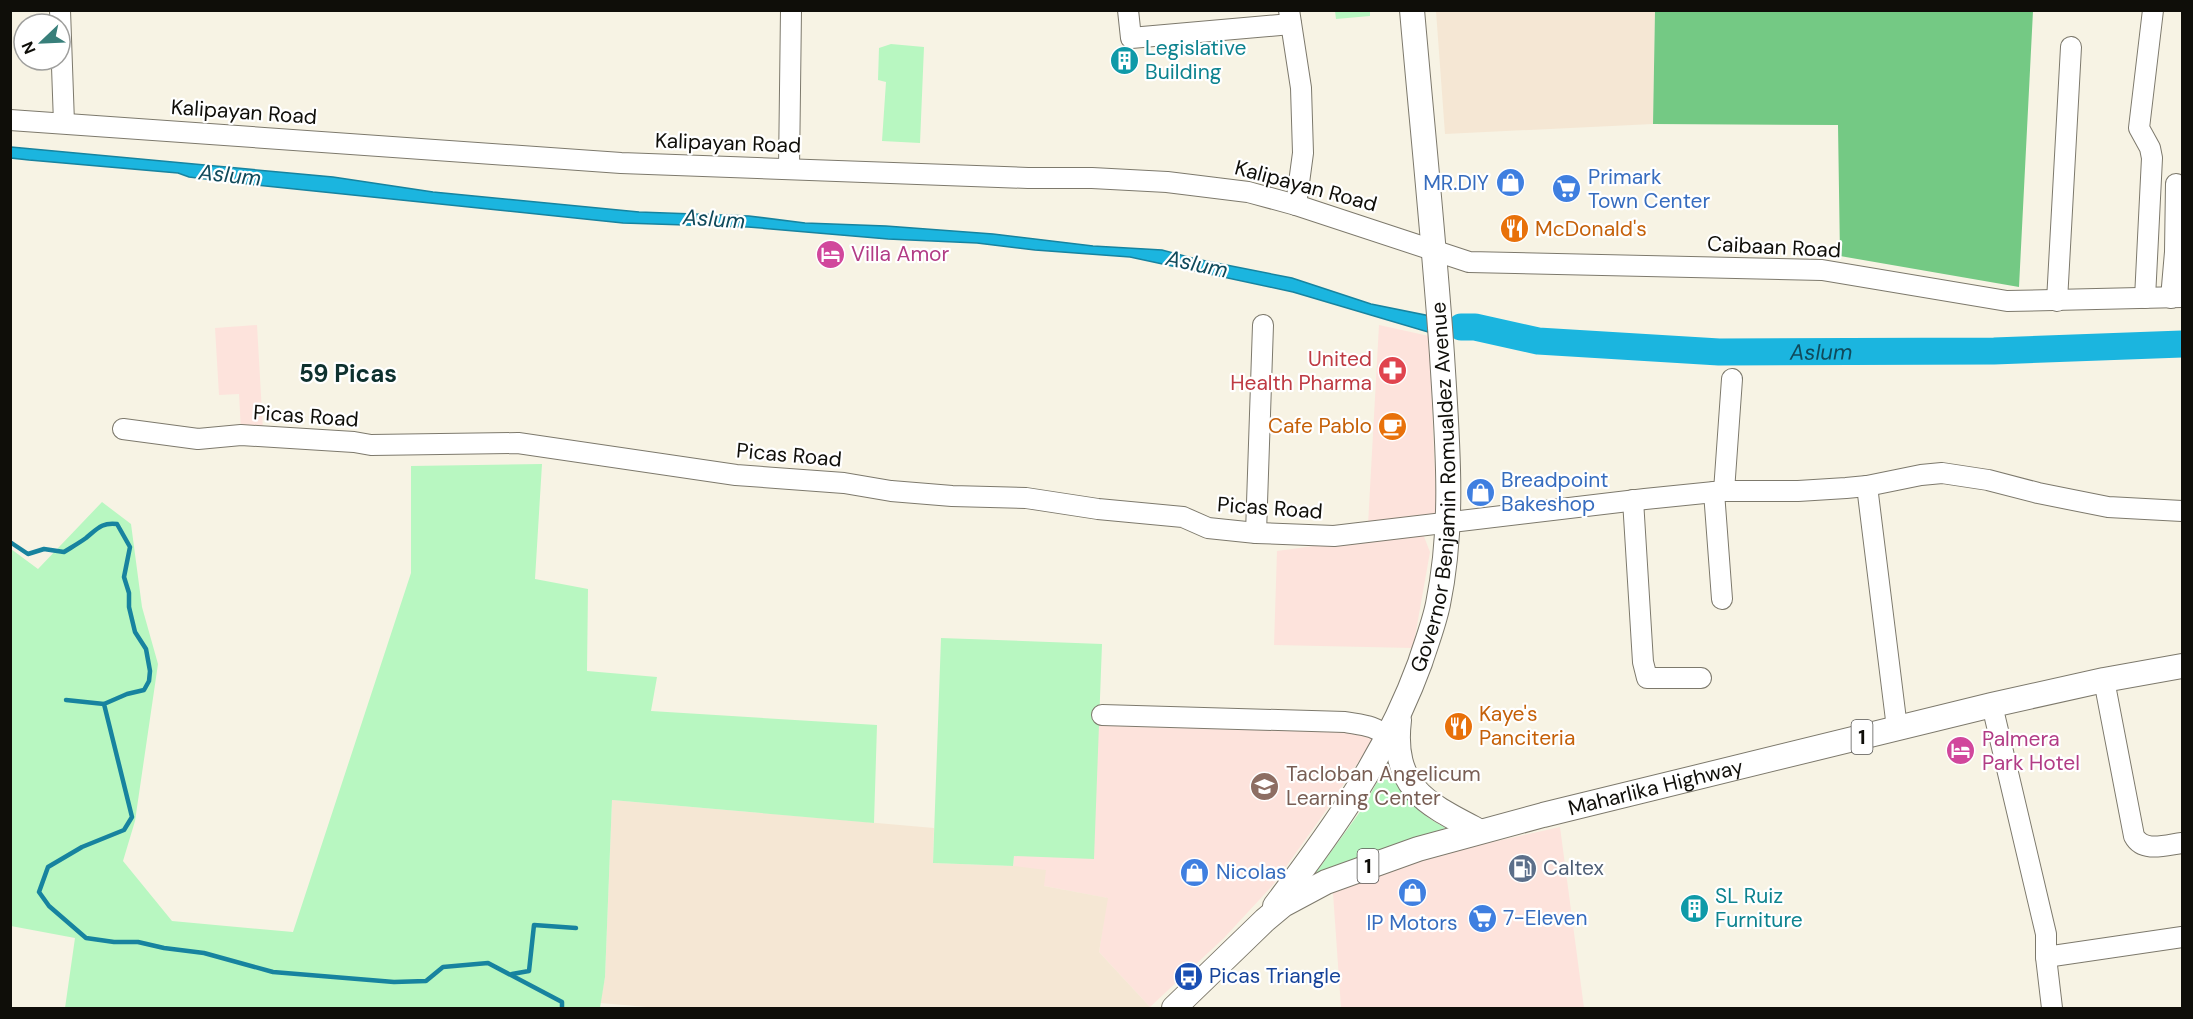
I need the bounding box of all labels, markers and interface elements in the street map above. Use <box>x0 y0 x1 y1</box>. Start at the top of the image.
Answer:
north arrow <box>12 12 72 72</box>
place label: Legislative Building <box>1145 34 1246 86</box>
text: N <box>17 38 41 57</box>
building icon: Legislative Building <box>1108 44 1140 76</box>
street label: Kalipayan Road <box>170 93 318 131</box>
street label: Kalipayan Road <box>654 126 802 160</box>
street label: Kalipayan Road <box>1232 154 1380 218</box>
water label: Aslum <box>196 157 263 193</box>
place label: Primark Town Center <box>1588 163 1711 215</box>
shop icon: MR.DIY <box>1494 167 1526 199</box>
place label: MR.DIY <box>1423 169 1489 197</box>
supermarket icon: Primark Town Center <box>1551 173 1583 205</box>
water label: Aslum <box>681 202 746 236</box>
restaurant icon: McDonald's <box>1498 213 1530 245</box>
place label: McDonald's <box>1535 215 1647 243</box>
street label: Caibaan Road <box>1706 230 1842 264</box>
hotel icon: Villa Amor <box>814 238 846 270</box>
place label: Villa Amor <box>851 240 950 268</box>
water label: Aslum <box>1162 243 1231 285</box>
street label: Governor Benjamin Romualdez Avenue <box>1404 301 1462 676</box>
water label: Aslum <box>1789 337 1852 366</box>
place label: United Health Pharma <box>1230 345 1372 397</box>
pharmacy icon: United Health Pharma <box>1377 355 1409 387</box>
district label: 59 Picas <box>299 358 397 389</box>
street label: Picas Road <box>252 398 360 434</box>
cafe icon: Cafe Pablo <box>1377 410 1409 442</box>
place label: Cafe Pablo <box>1268 412 1372 440</box>
street label: Picas Road <box>735 436 843 474</box>
place label: Breadpoint Bakeshop <box>1501 466 1608 518</box>
shop icon: Breadpoint Bakeshop <box>1464 476 1496 508</box>
street label: Picas Road <box>1216 490 1324 526</box>
place label: Kaye's Panciteria <box>1479 700 1575 752</box>
restaurant icon: Kaye's Panciteria <box>1442 710 1474 742</box>
road number: 1 <box>1852 720 1872 754</box>
place label: Palmera Park Hotel <box>1982 725 2080 777</box>
hotel icon: Palmera Park Hotel <box>1945 735 1977 767</box>
street label: Maharlika Highway <box>1565 752 1746 822</box>
place label: Tacloban Angelicum Learning Center <box>1286 760 1481 812</box>
school or university icon: Tacloban Angelicum Learning Center <box>1249 770 1281 802</box>
road number: 1 <box>1358 849 1378 883</box>
fuel station icon: Caltex <box>1506 852 1538 884</box>
place label: Caltex <box>1543 854 1604 882</box>
shop icon: Nicolas <box>1179 856 1211 888</box>
place label: Nicolas <box>1216 858 1287 886</box>
shop icon: IP Motors <box>1396 876 1428 908</box>
place label: SL Ruiz Furniture <box>1715 882 1803 934</box>
building icon: SL Ruiz Furniture <box>1678 892 1710 924</box>
supermarket icon: 7-Eleven <box>1466 902 1498 934</box>
place label: 7-Eleven <box>1503 904 1587 932</box>
place label: IP Motors <box>1366 909 1458 937</box>
bus stop icon: Picas Triangle <box>1172 960 1204 992</box>
place label: Picas Triangle <box>1209 962 1341 990</box>

